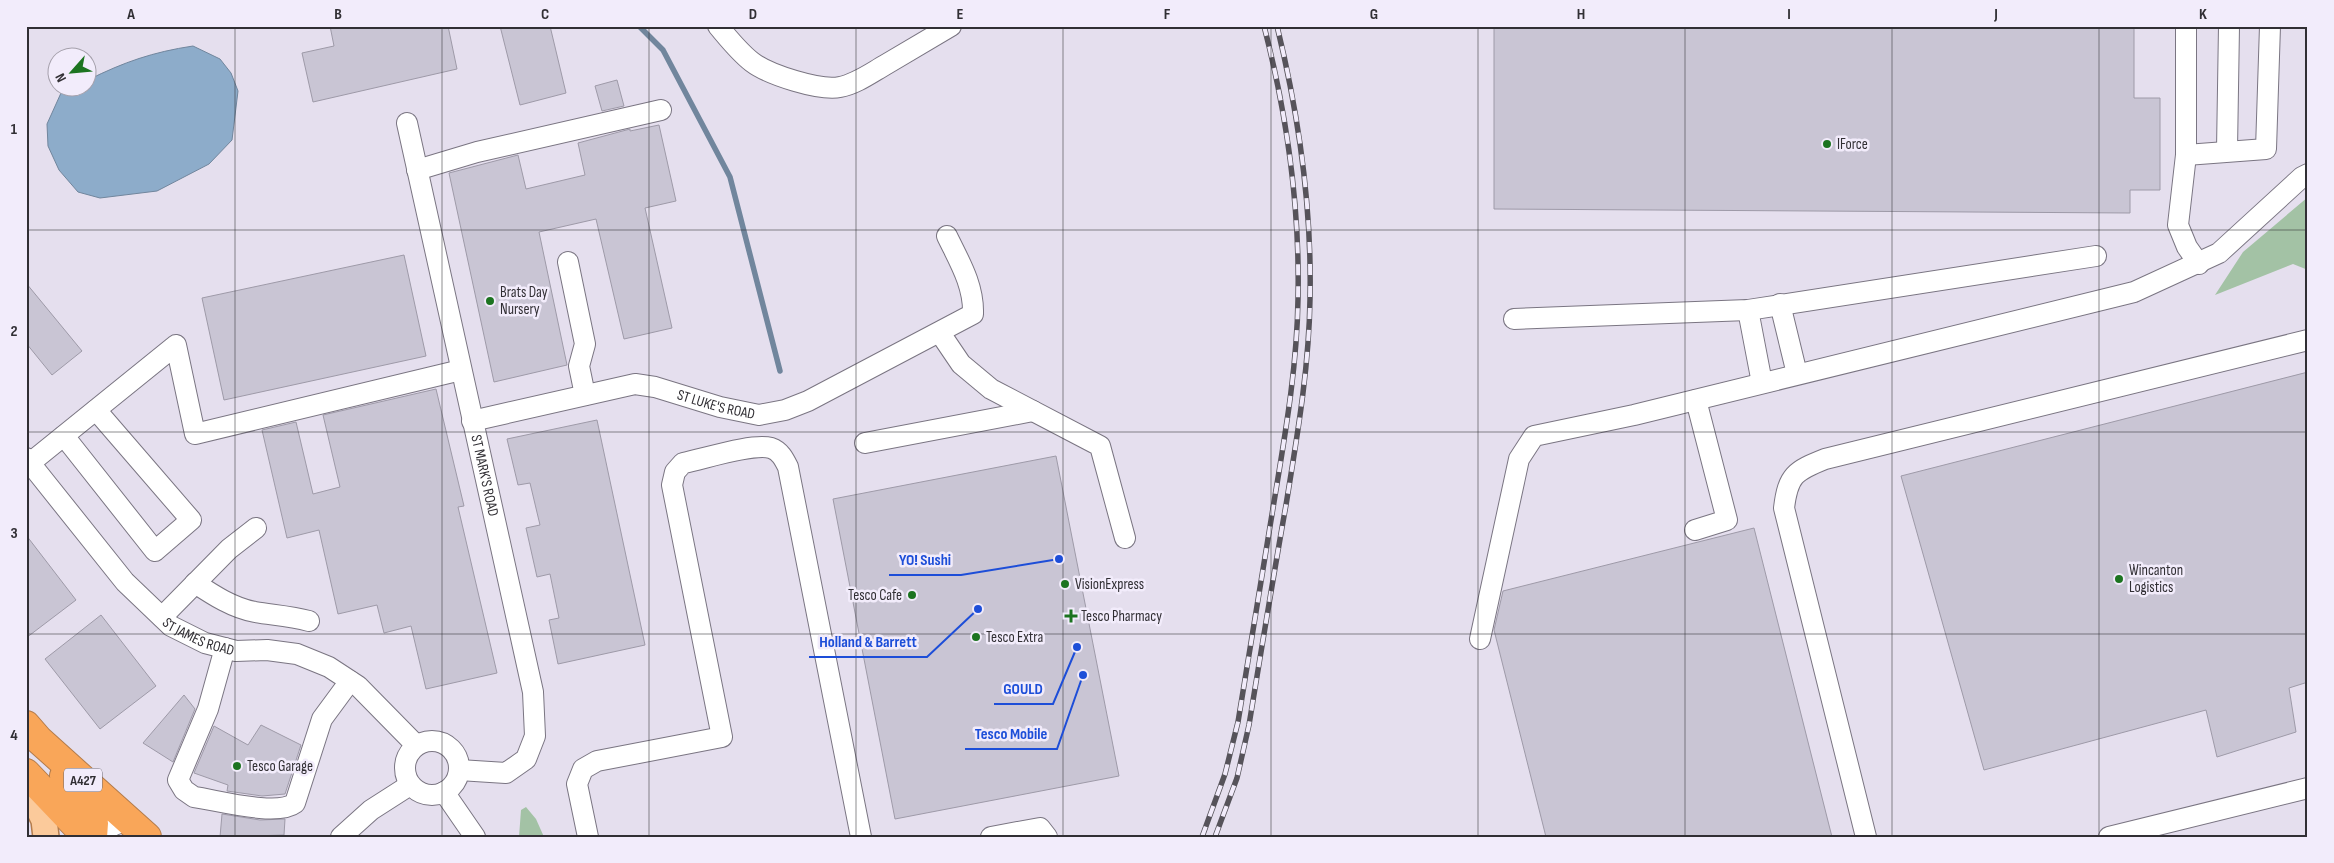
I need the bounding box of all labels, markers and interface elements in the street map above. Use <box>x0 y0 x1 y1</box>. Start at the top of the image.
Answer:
text: A <box>126 5 135 24</box>
text: B <box>334 5 342 24</box>
text: C <box>541 5 549 24</box>
text: D <box>749 5 757 24</box>
text: E <box>957 5 964 24</box>
text: F <box>1164 5 1171 24</box>
text: G <box>1370 5 1378 24</box>
text: H <box>1577 5 1585 24</box>
text: I <box>1787 5 1791 24</box>
text: J <box>1993 5 1998 24</box>
text: K <box>2199 5 2207 24</box>
north arrow <box>48 48 98 98</box>
text: N <box>52 70 70 85</box>
text: 1 <box>11 120 18 139</box>
place label: IForce <box>1837 135 1868 154</box>
marker: IForce <box>1821 138 1833 150</box>
place label: Brats Day Nursery <box>500 283 548 319</box>
marker: Brats Day Nursery <box>484 295 496 307</box>
text: 2 <box>10 322 18 341</box>
street label: ST LUKE'S ROAD <box>675 385 757 424</box>
street label: ST MARK'S ROAD <box>466 433 503 518</box>
text: 3 <box>10 524 18 543</box>
callout: YO! Sushi <box>889 544 961 575</box>
text: YO! Sushi <box>899 551 951 570</box>
place label: Wincanton Logistics <box>2129 561 2183 597</box>
marker: Wincanton Logistics <box>2113 573 2125 585</box>
place label: VisionExpress <box>1075 575 1144 594</box>
marker: VisionExpress <box>1059 578 1071 590</box>
place label: Tesco Cafe <box>848 586 902 605</box>
marker: Tesco Cafe <box>906 589 918 601</box>
place label: Tesco Pharmacy <box>1081 607 1162 626</box>
marker: Tesco Pharmacy <box>1065 610 1077 622</box>
street label: ST JAMES ROAD <box>158 614 236 660</box>
callout: Holland & Barrett <box>809 626 927 657</box>
place label: Tesco Extra <box>986 628 1043 647</box>
marker: Tesco Extra <box>970 631 982 643</box>
text: Holland & Barrett <box>819 633 917 652</box>
callout: GOULD <box>994 673 1053 704</box>
text: GOULD <box>1003 680 1043 699</box>
callout: Tesco Mobile <box>965 718 1057 749</box>
text: Tesco Mobile <box>975 725 1047 744</box>
text: 4 <box>10 726 18 745</box>
place label: Tesco Garage <box>247 757 313 776</box>
marker: Tesco Garage <box>231 760 243 772</box>
road number: A427 <box>64 768 102 792</box>

